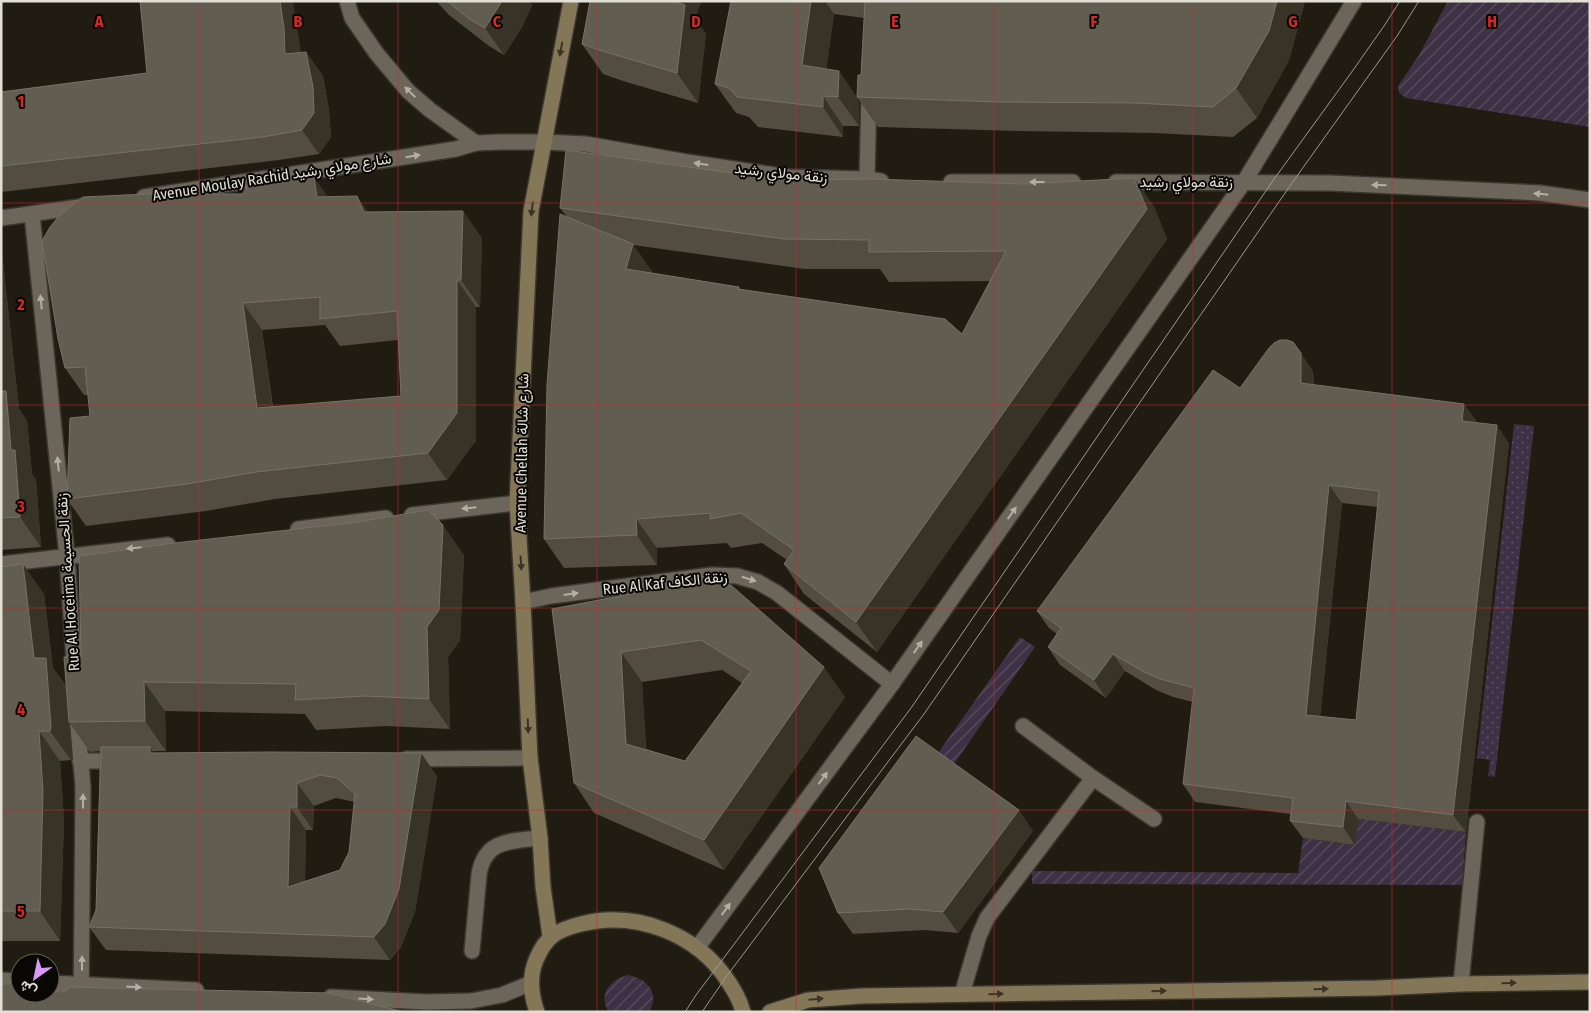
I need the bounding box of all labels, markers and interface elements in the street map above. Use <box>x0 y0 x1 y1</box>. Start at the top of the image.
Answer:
text: A <box>94 12 104 31</box>
text: B <box>294 12 303 31</box>
text: C <box>493 12 502 31</box>
text: D <box>691 12 701 31</box>
text: E <box>891 12 899 31</box>
text: F <box>1090 12 1098 31</box>
text: G <box>1288 12 1298 31</box>
text: H <box>1487 12 1497 31</box>
one-way arrow <box>557 42 565 58</box>
one-way arrow <box>405 86 417 98</box>
text: 1 <box>18 92 24 111</box>
street label: Avenue Moulay Rachid شارع مولاي رشيد <box>151 149 393 209</box>
one-way arrow <box>405 151 421 159</box>
street label: زنقة مولاي رشيد <box>733 159 829 191</box>
one-way arrow <box>693 160 709 168</box>
street label: زنقة مولاي رشيد <box>1139 173 1233 195</box>
one-way arrow <box>1029 178 1045 186</box>
one-way arrow <box>1371 181 1387 189</box>
one-way arrow <box>1533 190 1549 198</box>
one-way arrow <box>528 201 536 217</box>
one-way arrow <box>37 294 45 310</box>
text: 2 <box>16 295 25 314</box>
street label: Avenue Chellah شارع شالة <box>512 373 534 533</box>
one-way arrow <box>54 456 62 472</box>
street label: Rue Al Hoceima زنقة الحسيمة <box>53 492 83 672</box>
text: 3 <box>16 497 25 516</box>
one-way arrow <box>460 504 476 512</box>
one-way arrow <box>1007 507 1017 520</box>
one-way arrow <box>125 544 141 552</box>
one-way arrow <box>517 556 525 572</box>
street label: Rue Al Kaf زنقة الكاف <box>602 568 728 598</box>
one-way arrow <box>742 576 757 584</box>
one-way arrow <box>564 589 580 597</box>
one-way arrow <box>913 640 923 653</box>
text: 4 <box>17 700 25 719</box>
one-way arrow <box>525 718 533 734</box>
one-way arrow <box>817 772 828 785</box>
one-way arrow <box>79 792 87 808</box>
text: 5 <box>17 902 25 921</box>
one-way arrow <box>721 902 731 916</box>
north arrow <box>10 953 60 1003</box>
one-way arrow <box>78 955 86 971</box>
text: ش <box>16 977 40 1000</box>
one-way arrow <box>1502 979 1518 987</box>
one-way arrow <box>126 983 142 991</box>
one-way arrow <box>1314 985 1330 993</box>
one-way arrow <box>1151 987 1167 995</box>
one-way arrow <box>989 990 1005 998</box>
one-way arrow <box>358 995 374 1003</box>
one-way arrow <box>809 995 825 1003</box>

